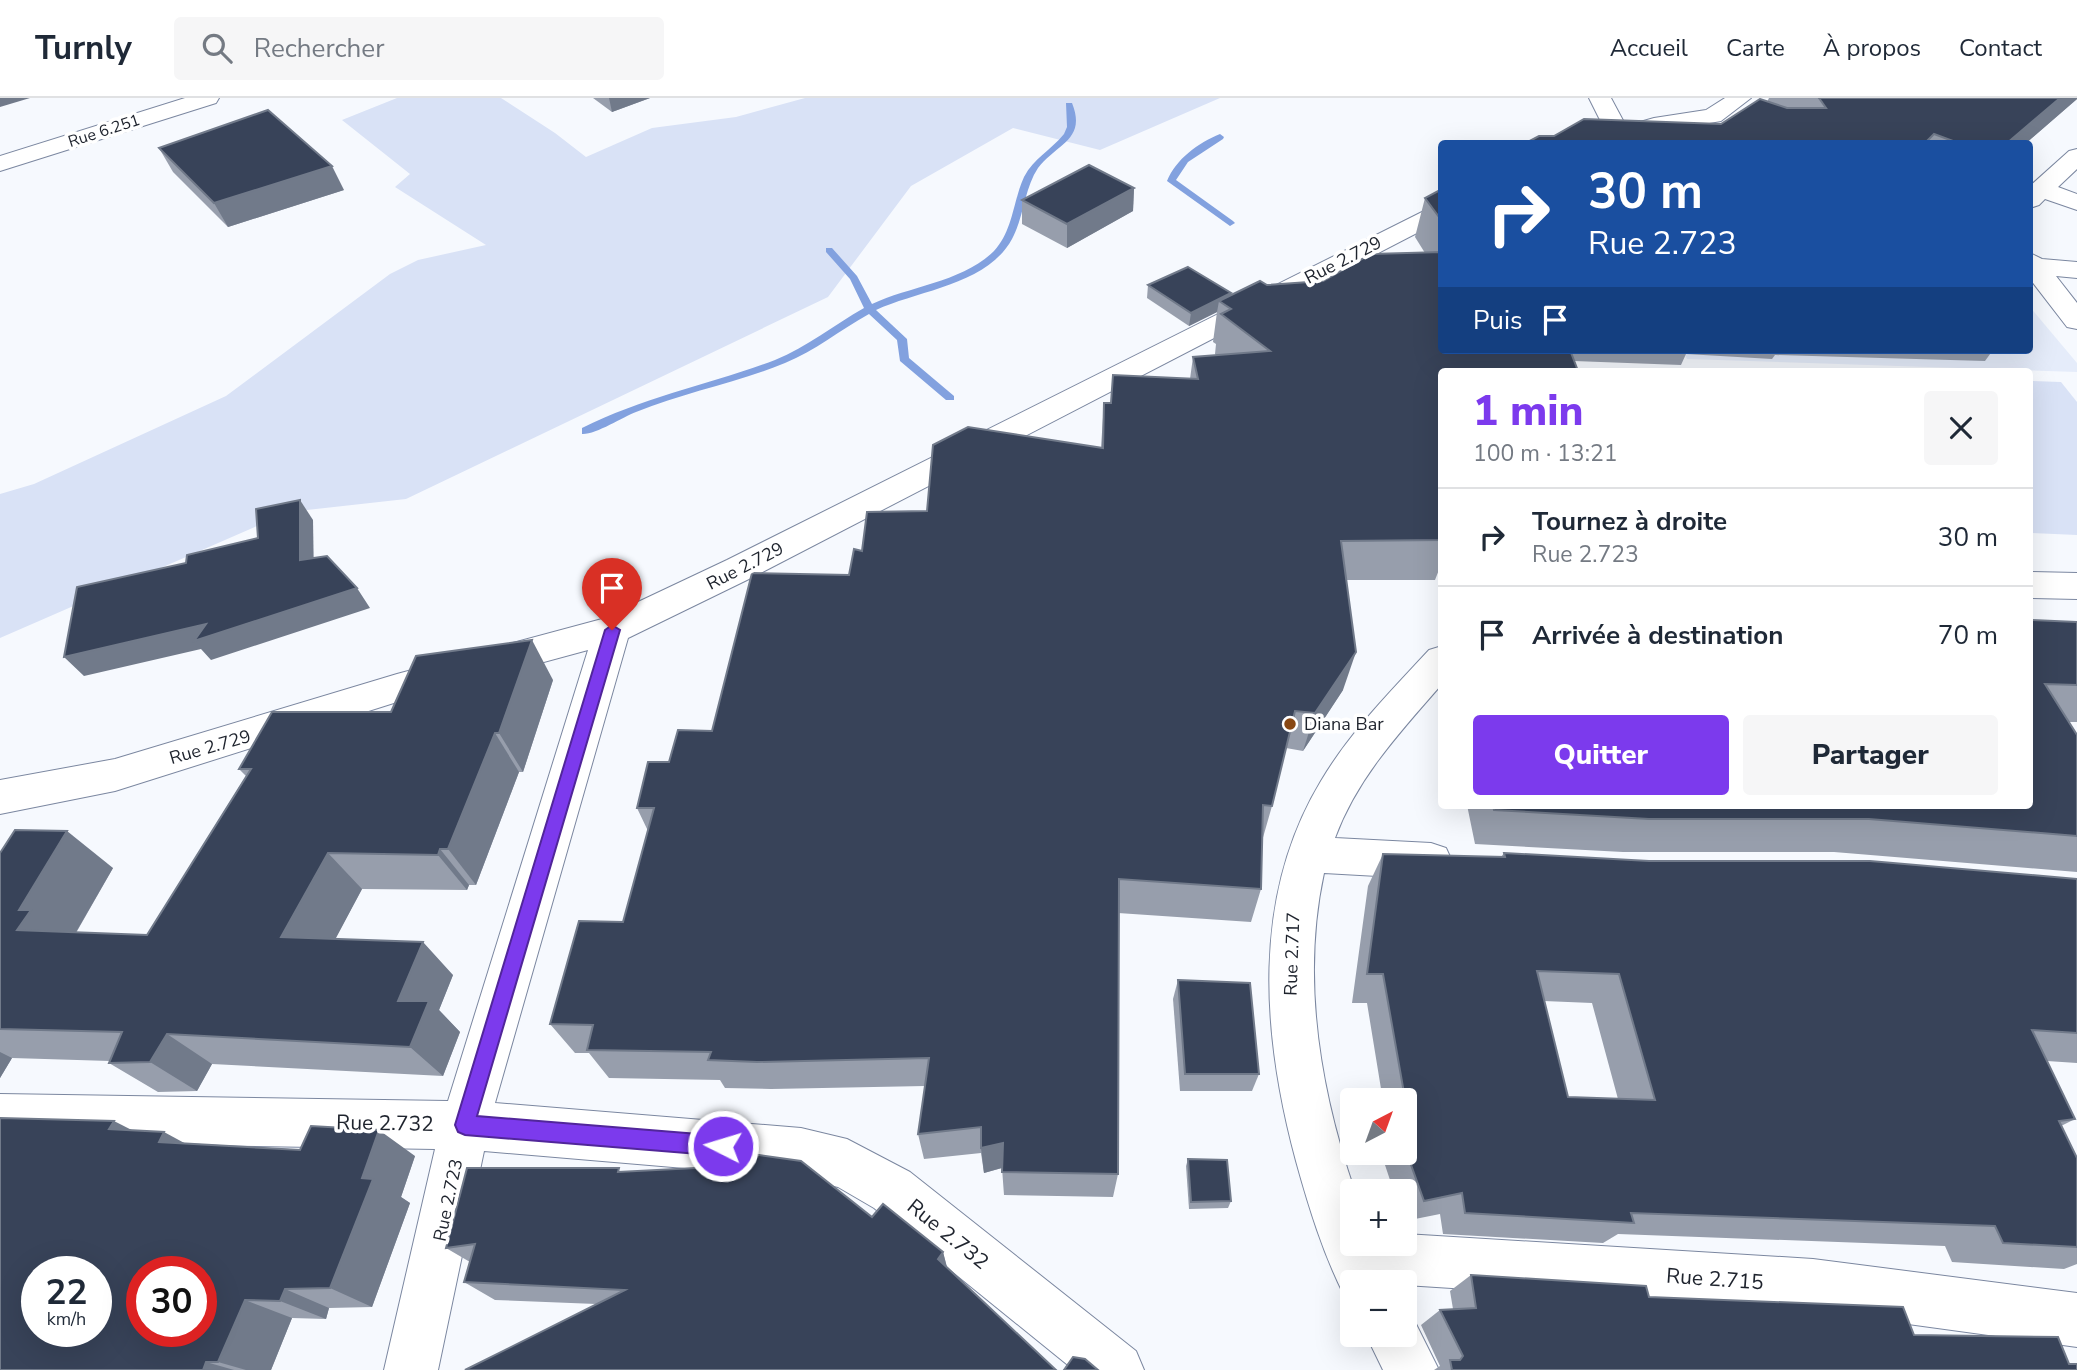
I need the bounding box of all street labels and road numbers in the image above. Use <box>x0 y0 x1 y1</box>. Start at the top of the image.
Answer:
street label: Rue 6.251 <box>65 109 143 153</box>
street label: Rue 2.729 <box>1300 230 1386 290</box>
street label: Rue 2.729 <box>702 536 788 596</box>
street label: Rue 2.729 <box>166 724 254 770</box>
street label: Rue 2.717 <box>1279 912 1305 996</box>
street label: Rue 2.732 <box>336 1108 434 1138</box>
street label: Rue 2.723 <box>428 1157 468 1243</box>
street label: Rue 2.732 <box>901 1192 995 1276</box>
street label: Rue 2.715 <box>1665 1262 1765 1296</box>

